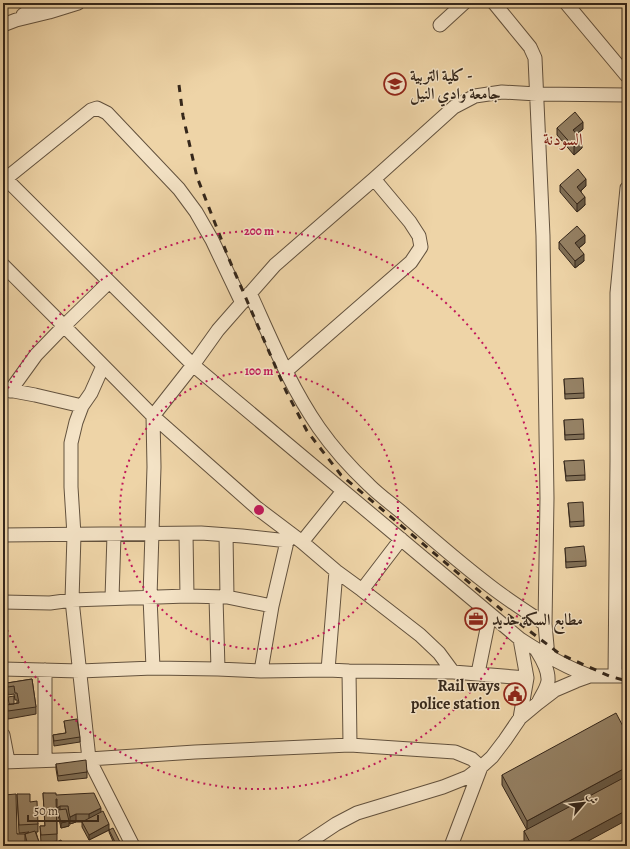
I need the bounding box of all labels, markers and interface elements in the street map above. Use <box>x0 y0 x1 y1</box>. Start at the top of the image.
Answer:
place label: كلية التربية - جامعة وادي النيل <box>410 65 501 107</box>
school or university icon: كلية التربية - جامعة وادي النيل <box>382 71 408 97</box>
district label: السودنة <box>543 128 583 151</box>
text: 200 m <box>244 223 274 239</box>
text: 100 m <box>245 363 273 379</box>
centre of rings <box>252 503 266 517</box>
office icon: مطابع السكة حديد <box>463 606 489 632</box>
place label: مطابع السكة حديد <box>492 609 583 635</box>
place label: Rail ways police station <box>411 675 500 715</box>
public building icon: Rail ways police station <box>502 681 528 707</box>
north arrow <box>564 783 604 823</box>
text: ش <box>583 790 602 807</box>
scale bar <box>28 797 98 823</box>
text: 50 m <box>34 803 58 819</box>

